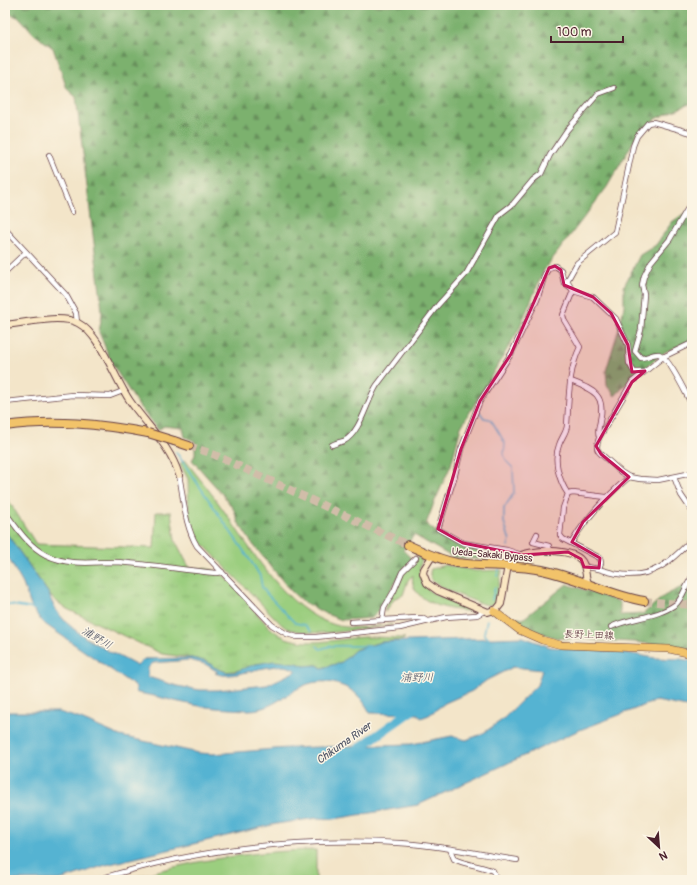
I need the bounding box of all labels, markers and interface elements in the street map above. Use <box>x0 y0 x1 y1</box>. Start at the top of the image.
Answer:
scale bar <box>551 18 623 44</box>
text: 100 m <box>557 25 592 40</box>
street label: Ueda-Sakaki Bypass <box>451 545 533 565</box>
water label: 浦野川 <box>80 624 114 652</box>
street label: 長野上田線 <box>564 628 614 642</box>
water label: 浦野川 <box>401 671 434 684</box>
water label: Chikuma River <box>314 718 376 767</box>
north arrow <box>639 827 679 867</box>
text: N <box>656 848 669 863</box>

